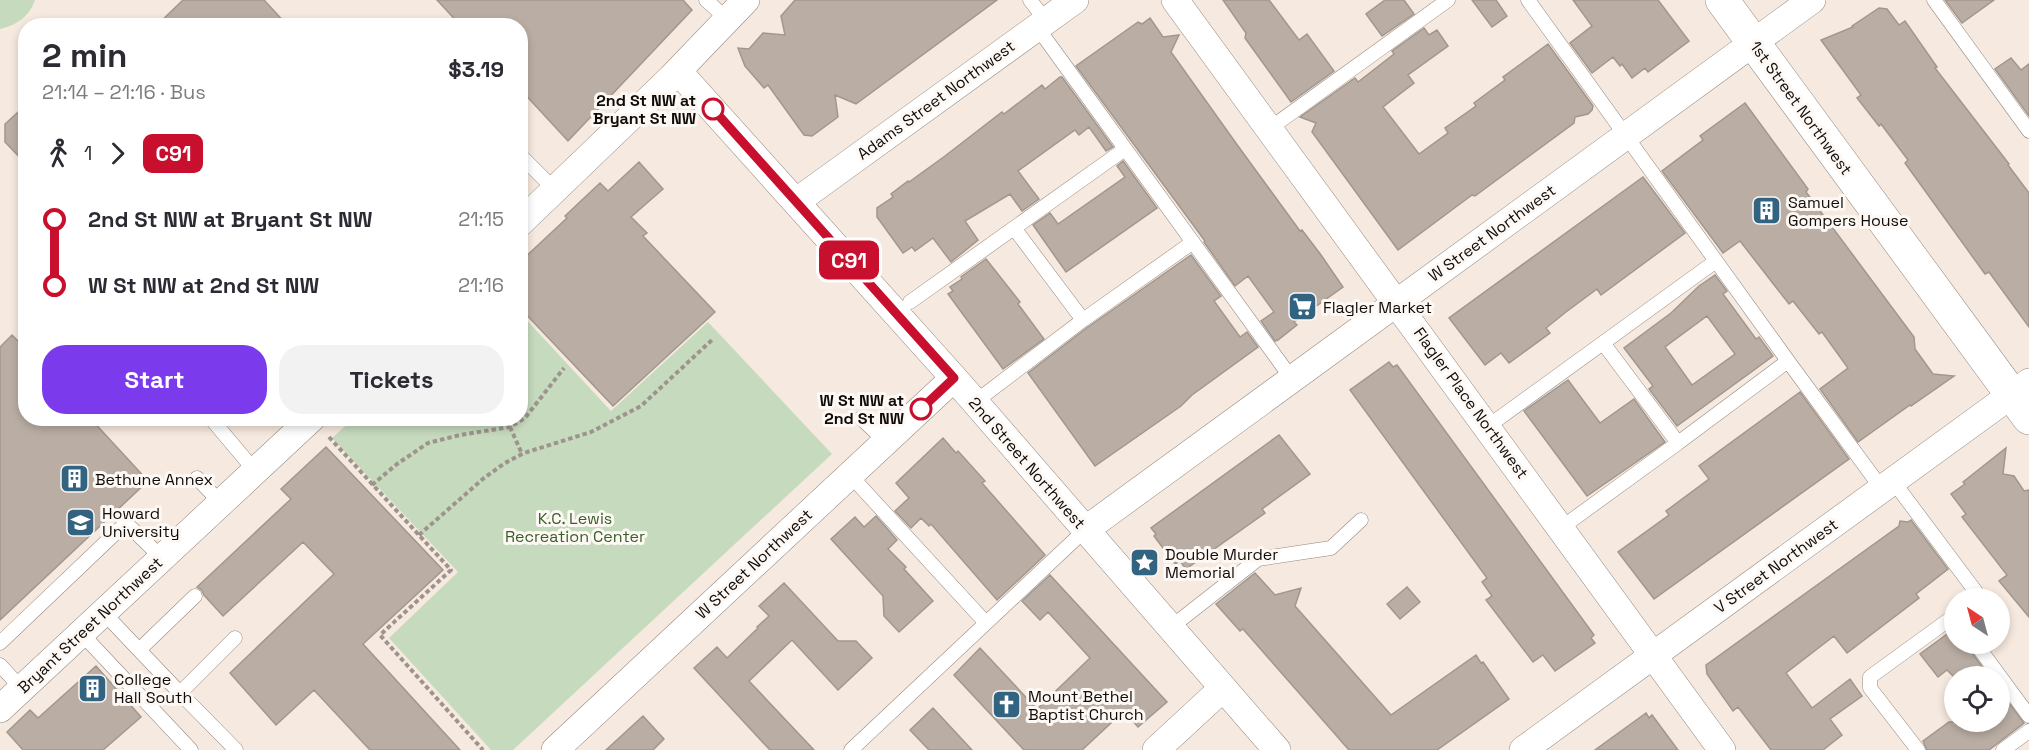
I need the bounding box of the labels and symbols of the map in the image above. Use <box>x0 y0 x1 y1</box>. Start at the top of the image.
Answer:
street label: Adams Street Northwest <box>853 36 1019 164</box>
street label: 1st Street Northwest <box>1745 37 1857 179</box>
place label: 2nd St NW at Bryant St NW <box>593 90 696 129</box>
marker: 2nd St NW at Bryant St NW <box>702 98 724 120</box>
street label: W Street Northwest <box>1424 180 1560 286</box>
place label: Samuel Gompers House <box>1788 192 1908 231</box>
building icon: Samuel Gompers House <box>1751 195 1783 227</box>
line badge: C91 <box>814 240 884 280</box>
supermarket icon: Flagler Market <box>1286 291 1318 323</box>
place label: Flagler Market <box>1323 297 1432 318</box>
street label: Flagler Place Northwest <box>1409 323 1533 483</box>
place label: W St NW at 2nd St NW <box>820 390 904 429</box>
street label: 2nd Street Northwest <box>964 393 1090 533</box>
marker: W St NW at 2nd St NW <box>910 398 932 420</box>
building icon: Bethune Annex <box>58 463 90 495</box>
place label: Bethune Annex <box>95 469 213 490</box>
place label: Howard University <box>102 503 180 542</box>
street label: W Street Northwest <box>691 504 817 624</box>
school or university icon: Howard University <box>65 506 97 538</box>
park label: K.C. Lewis Recreation Center <box>505 508 645 547</box>
street label: V Street Northwest <box>1710 514 1842 618</box>
place label: Double Murder Memorial <box>1165 544 1278 583</box>
place icon: Double Murder Memorial <box>1128 547 1160 579</box>
street label: Bryant Street Northwest <box>13 552 167 698</box>
north arrow <box>1944 588 2010 654</box>
place label: College Hall South <box>114 669 192 708</box>
building icon: College Hall South <box>77 672 109 704</box>
place label: Mount Bethel Baptist Church <box>1028 686 1144 725</box>
church icon: Mount Bethel Baptist Church <box>991 689 1023 721</box>

